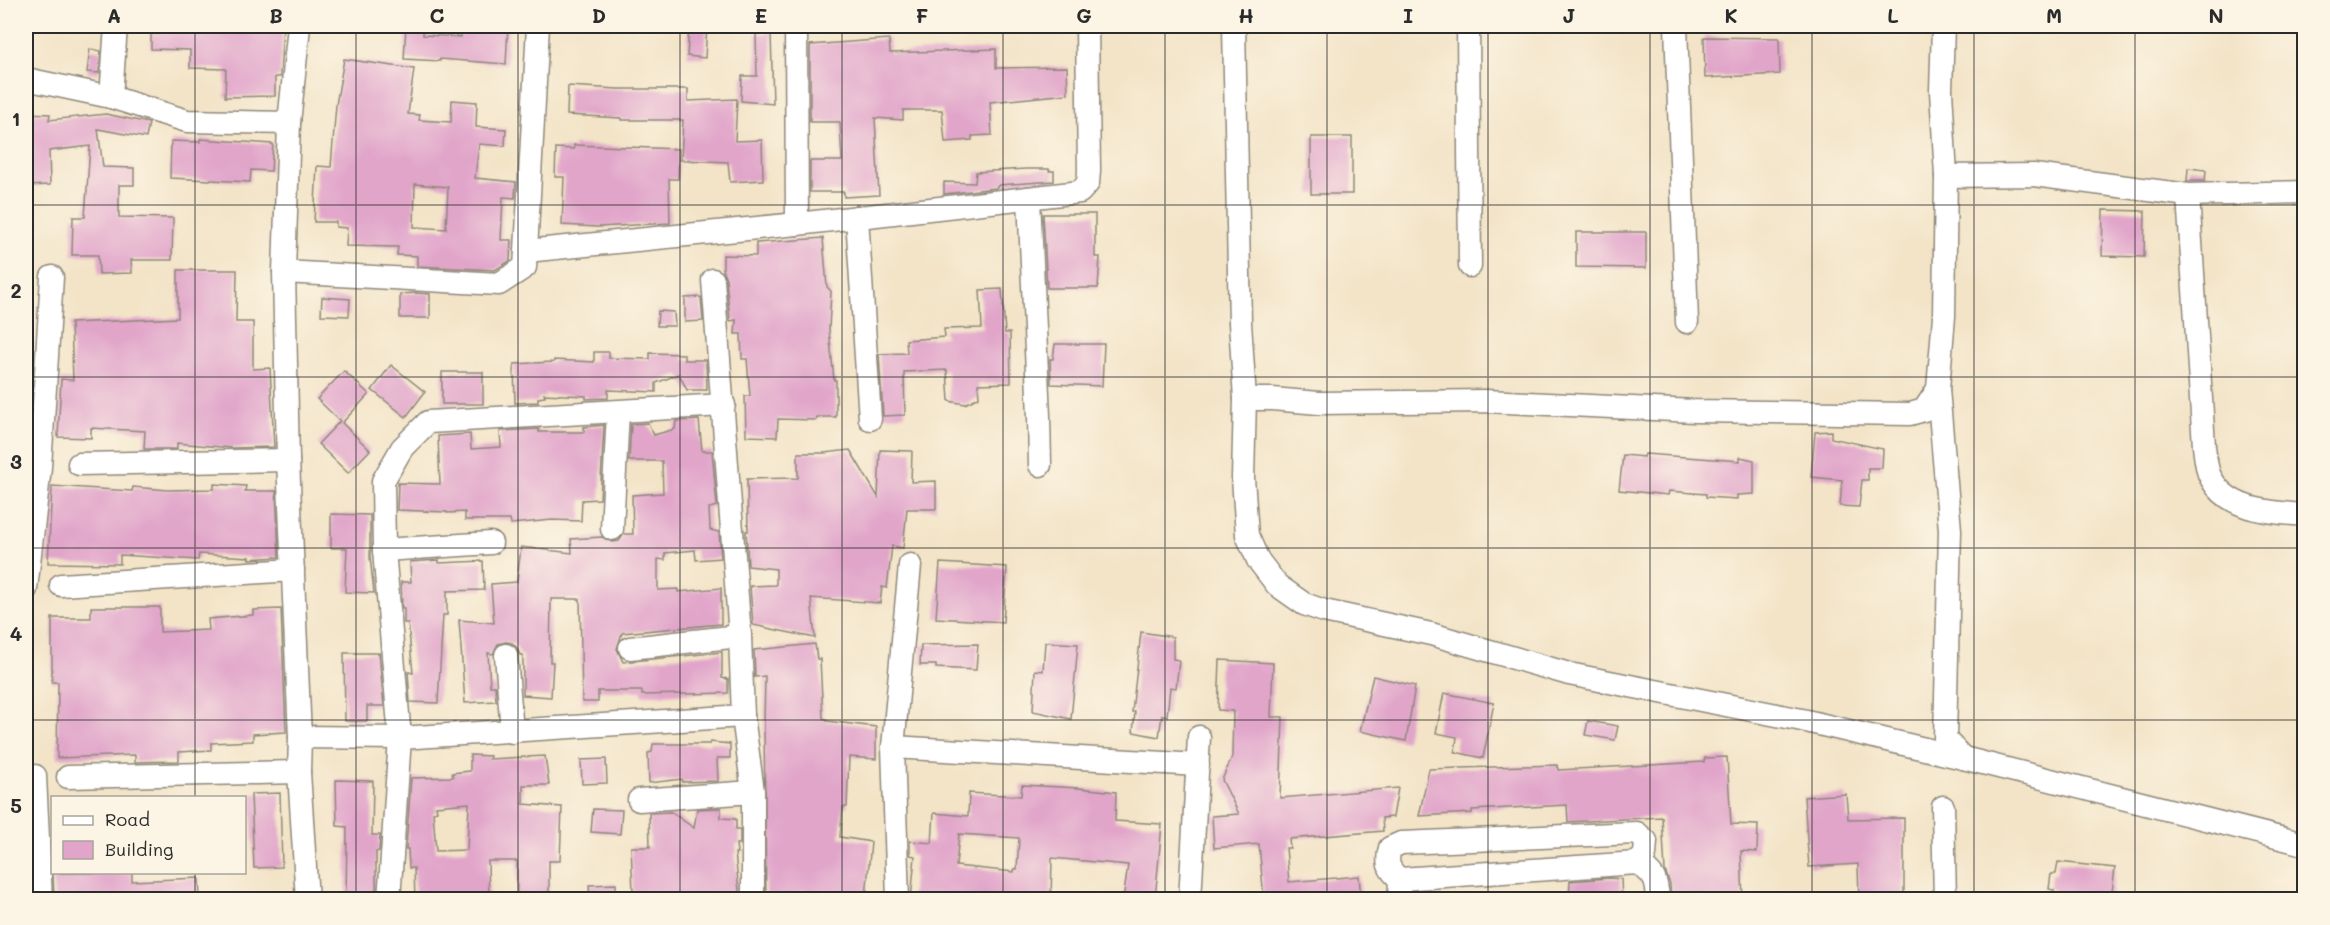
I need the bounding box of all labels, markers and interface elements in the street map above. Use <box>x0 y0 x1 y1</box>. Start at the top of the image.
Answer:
text: A <box>107 2 121 28</box>
text: B <box>269 2 283 28</box>
text: C <box>430 2 445 28</box>
text: D <box>592 2 606 28</box>
text: E <box>755 2 767 28</box>
text: F <box>916 2 929 28</box>
text: G <box>1076 2 1092 28</box>
text: H <box>1238 2 1254 28</box>
text: I <box>1403 2 1413 28</box>
text: J <box>1562 2 1576 28</box>
text: K <box>1724 2 1738 28</box>
text: L <box>1887 2 1899 28</box>
text: M <box>2046 2 2062 28</box>
text: N <box>2208 2 2224 28</box>
text: 1 <box>12 105 20 131</box>
text: 2 <box>10 277 22 303</box>
text: 3 <box>10 448 22 474</box>
text: 4 <box>10 620 23 646</box>
text: 5 <box>10 792 22 818</box>
legend <box>51 796 246 874</box>
text: Road <box>105 807 150 831</box>
text: Building <box>105 837 173 861</box>

